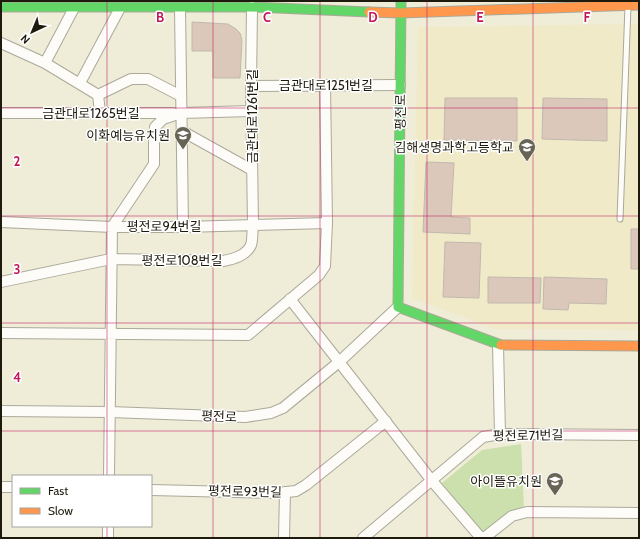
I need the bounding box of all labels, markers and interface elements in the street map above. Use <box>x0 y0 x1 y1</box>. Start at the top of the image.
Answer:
text: B <box>156 9 164 25</box>
text: C <box>263 9 271 25</box>
text: D <box>368 9 378 25</box>
text: E <box>476 9 484 25</box>
text: F <box>584 9 591 25</box>
north arrow <box>12 12 52 52</box>
text: N <box>17 31 33 47</box>
street label: 금관대로1261번길 <box>244 69 260 163</box>
street label: 금관대로1251번길 <box>279 77 373 93</box>
street label: 평전로 <box>392 94 408 130</box>
street label: 금관대로1265번길 <box>42 105 140 121</box>
school or university icon: 이화예능유치원 <box>173 125 193 150</box>
place label: 이화예능유치원 <box>86 127 170 143</box>
school or university icon: 김해생명과학고등학교 <box>517 137 537 162</box>
place label: 김해생명과학고등학교 <box>394 139 514 155</box>
text: 2 <box>14 153 21 169</box>
street label: 평전로94번길 <box>127 218 201 234</box>
street label: 평전로108번길 <box>142 252 223 268</box>
text: 3 <box>13 261 21 277</box>
text: 4 <box>13 369 21 385</box>
street label: 평전로 <box>201 407 237 425</box>
street label: 평전로71번길 <box>493 426 563 444</box>
school or university icon: 아이뜰유치원 <box>545 471 565 496</box>
place label: 아이뜰유치원 <box>470 473 542 489</box>
legend <box>12 475 152 527</box>
street label: 평전로93번길 <box>208 482 282 500</box>
text: Fast <box>48 483 68 498</box>
text: Slow <box>48 503 73 518</box>

